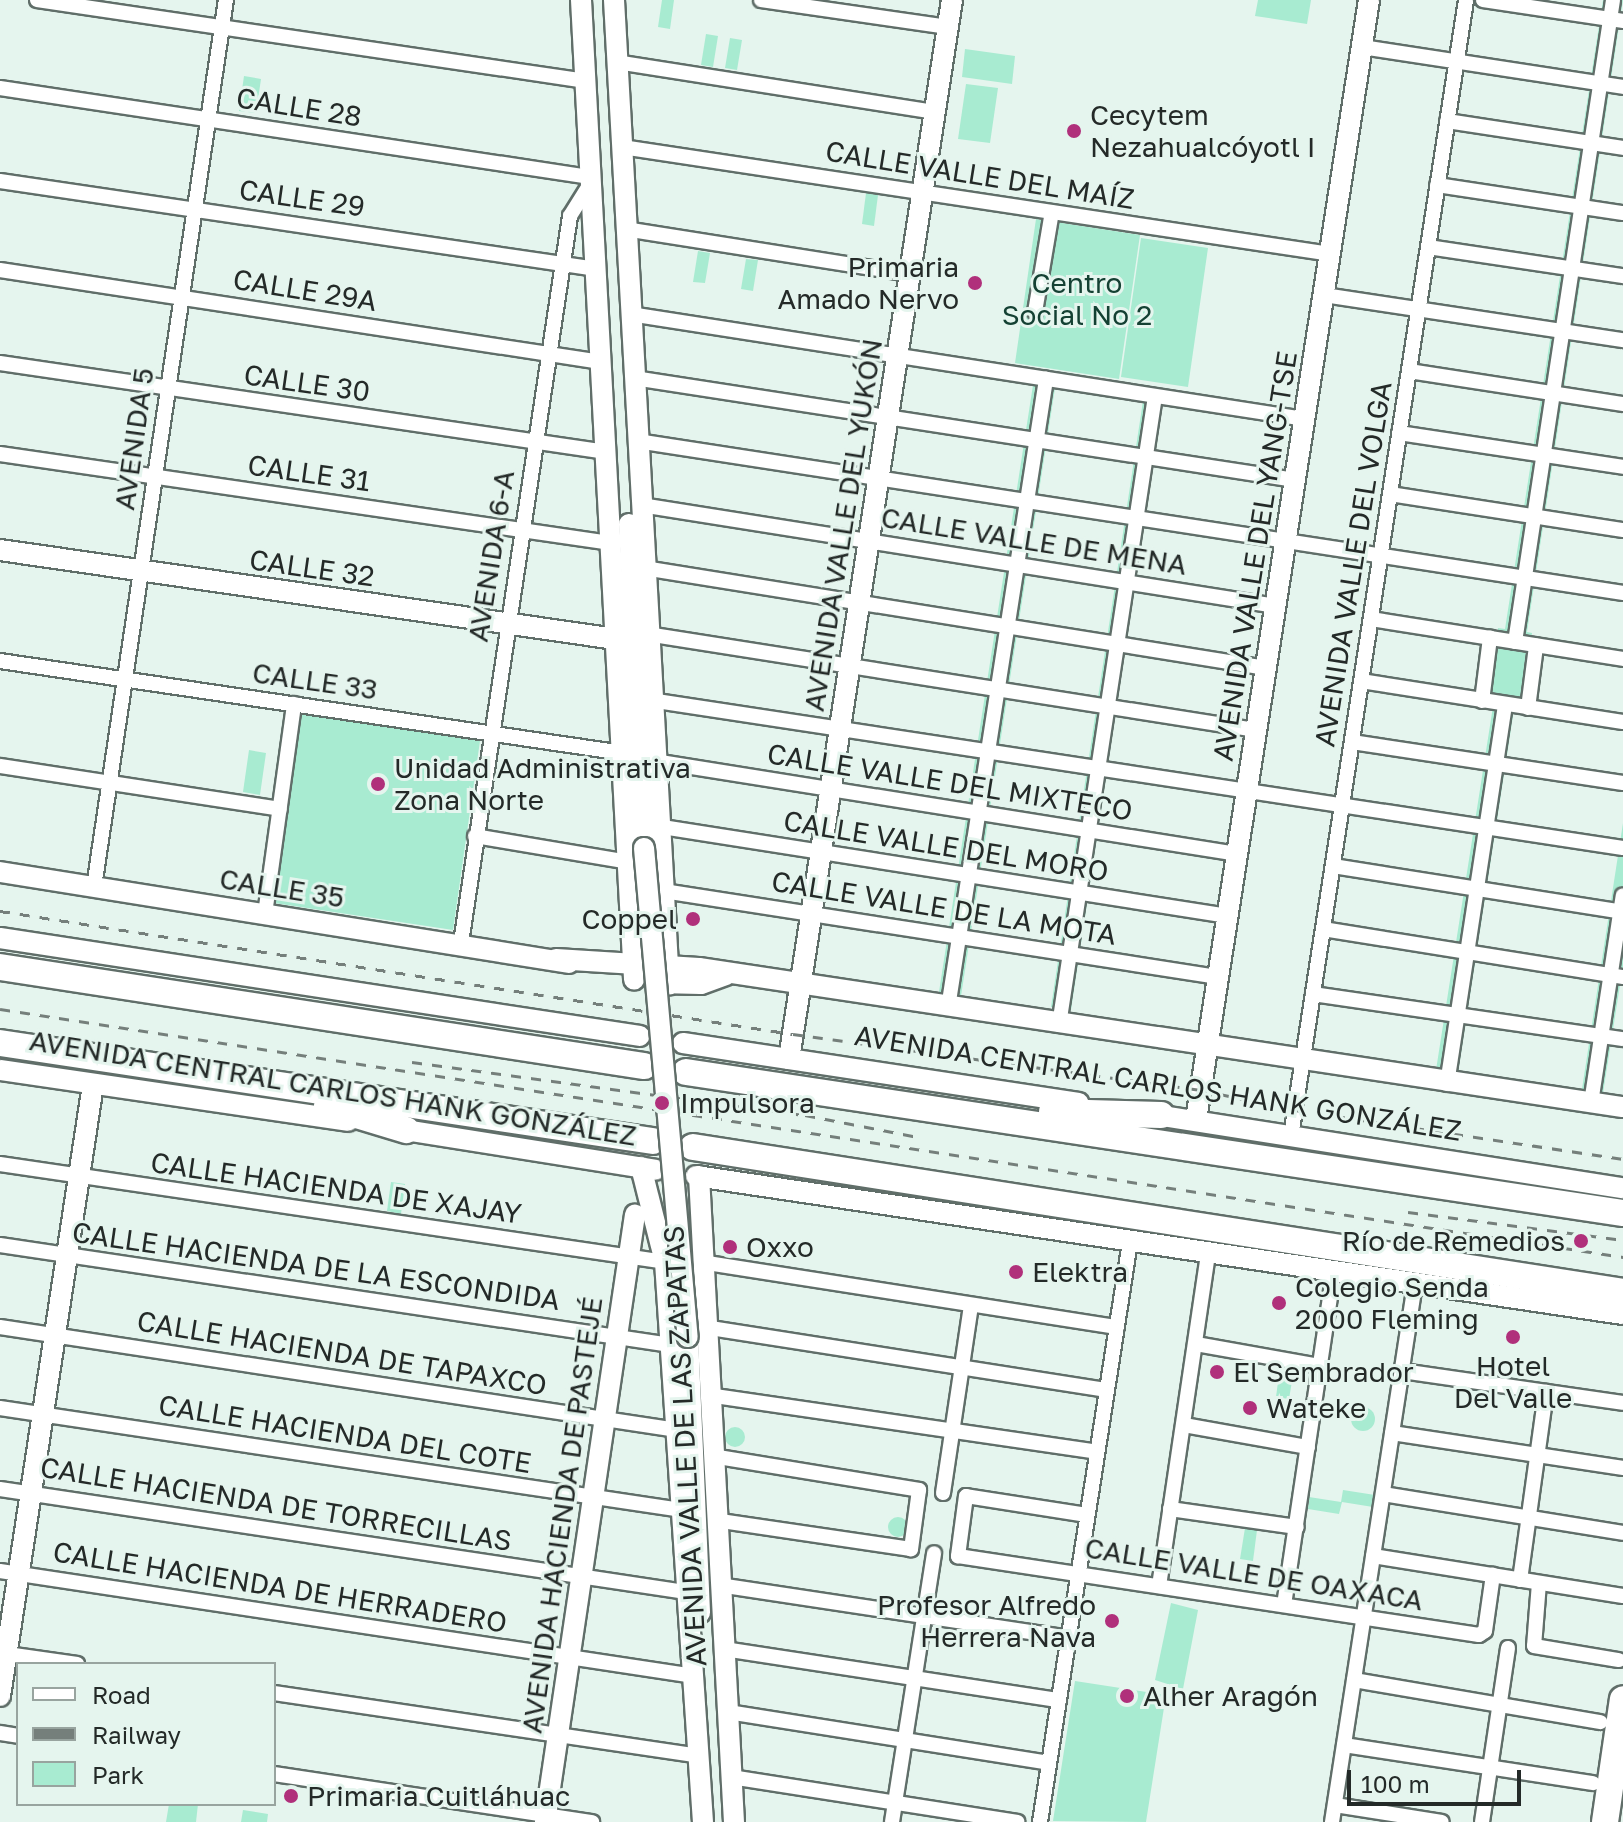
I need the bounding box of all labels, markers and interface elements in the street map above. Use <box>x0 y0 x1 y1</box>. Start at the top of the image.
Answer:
street label: CALLE 28 <box>234 81 364 133</box>
place label: Cecytem Nezahualcóyotl I <box>1090 98 1316 164</box>
marker: Cecytem Nezahualcóyotl I <box>1065 122 1083 140</box>
street label: CALLE VALLE DEL MAÍZ <box>823 134 1137 216</box>
street label: CALLE 29 <box>237 173 367 223</box>
place label: Primaria Amado Nervo <box>777 250 959 316</box>
street label: CALLE 29A <box>231 262 379 318</box>
park label: Centro Social No 2 <box>1002 266 1152 332</box>
marker: Primaria Amado Nervo <box>966 274 984 292</box>
street label: AVENIDA VALLE DEL YUKÓN <box>797 336 889 714</box>
street label: AVENIDA VALLE DEL YANG-TSE <box>1206 349 1304 763</box>
street label: CALLE 30 <box>242 358 372 408</box>
street label: AVENIDA 5 <box>107 366 161 512</box>
street label: AVENIDA VALLE DEL VOLGA <box>1308 379 1398 749</box>
street label: CALLE 31 <box>246 448 372 498</box>
street label: AVENIDA 6-A <box>461 468 521 644</box>
street label: CALLE VALLE DE MENA <box>879 500 1189 582</box>
street label: CALLE 32 <box>247 543 377 593</box>
street label: CALLE 33 <box>250 656 380 706</box>
street label: CALLE VALLE DEL MIXTECO <box>765 737 1135 827</box>
place label: Unidad Administrativa Zona Norte <box>394 751 691 817</box>
marker: Unidad Administrativa Zona Norte <box>369 775 387 793</box>
street label: CALLE VALLE DEL MORO <box>781 804 1111 888</box>
street label: CALLE 35 <box>217 862 347 914</box>
street label: CALLE VALLE DE LA MOTA <box>769 864 1119 952</box>
place label: Coppel <box>582 902 677 936</box>
marker: Coppel <box>684 910 702 928</box>
street label: AVENIDA CENTRAL CARLOS HANK GONZÁLEZ <box>852 1018 1464 1148</box>
street label: AVENIDA CENTRAL CARLOS HANK GONZÁLEZ <box>27 1023 639 1153</box>
place label: Impulsora <box>680 1086 815 1120</box>
marker: Impulsora <box>651 1092 673 1114</box>
street label: CALLE HACIENDA DE XAJAY <box>148 1145 524 1231</box>
street label: CALLE HACIENDA DE LA ESCONDIDA <box>70 1215 562 1317</box>
place label: Río de Remedios <box>1342 1224 1565 1258</box>
street label: AVENIDA VALLE DE LAS ZAPATAS <box>657 1225 713 1667</box>
place label: Oxxo <box>746 1230 814 1264</box>
marker: Río de Remedios <box>1572 1232 1590 1250</box>
marker: Oxxo <box>721 1238 739 1256</box>
place label: Elektra <box>1032 1255 1128 1289</box>
marker: Elektra <box>1007 1263 1025 1281</box>
place label: Colegio Senda 2000 Fleming <box>1295 1270 1489 1336</box>
marker: Colegio Senda 2000 Fleming <box>1270 1294 1288 1312</box>
street label: AVENIDA HACIENDA DE PASTEJÉ <box>515 1295 609 1735</box>
street label: CALLE HACIENDA DE TAPAXCO <box>135 1304 549 1402</box>
marker: Hotel Del Valle <box>1504 1328 1522 1346</box>
place label: Hotel Del Valle <box>1454 1349 1572 1415</box>
place label: El Sembrador <box>1233 1355 1414 1389</box>
marker: El Sembrador <box>1208 1363 1226 1381</box>
street label: CALLE HACIENDA DEL COTE <box>156 1388 534 1480</box>
place label: Wateke <box>1266 1391 1366 1425</box>
marker: Wateke <box>1241 1399 1259 1417</box>
street label: CALLE HACIENDA DE TORRECILLAS <box>38 1450 514 1558</box>
street label: CALLE VALLE DE OAXACA <box>1083 1531 1425 1617</box>
street label: CALLE HACIENDA DE HERRADERO <box>51 1535 509 1639</box>
place label: Profesor Alfredo Herrera Nava <box>877 1588 1096 1654</box>
marker: Profesor Alfredo Herrera Nava <box>1103 1612 1121 1630</box>
legend <box>16 1662 276 1806</box>
place label: Alher Aragón <box>1143 1679 1318 1713</box>
text: Road <box>92 1680 151 1709</box>
marker: Alher Aragón <box>1118 1687 1136 1705</box>
text: Railway <box>92 1720 181 1749</box>
scale bar <box>1351 1754 1525 1804</box>
text: Park <box>92 1760 144 1789</box>
text: 100 m <box>1361 1769 1430 1798</box>
place label: Primaria Cuitláhuac <box>307 1779 570 1813</box>
marker: Primaria Cuitláhuac <box>282 1787 300 1805</box>

